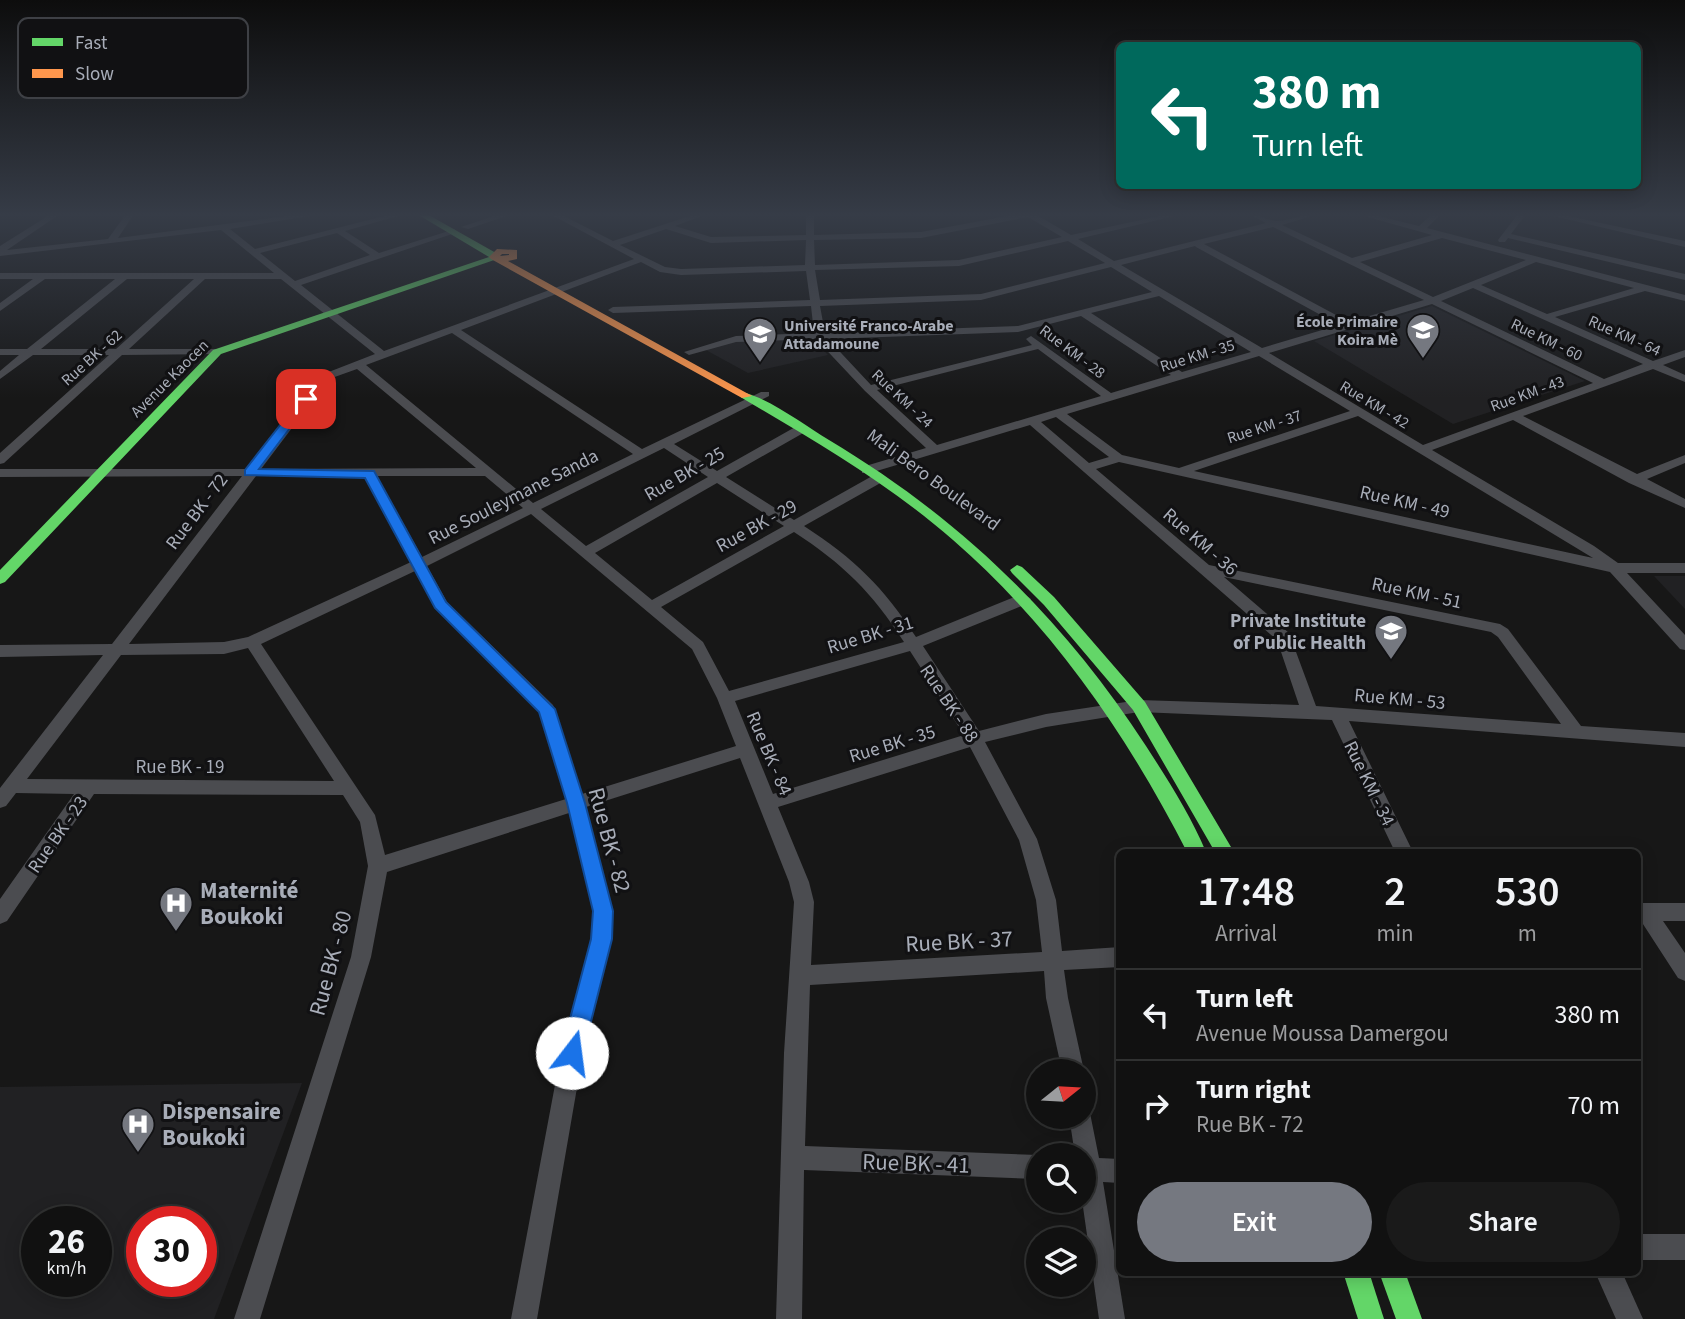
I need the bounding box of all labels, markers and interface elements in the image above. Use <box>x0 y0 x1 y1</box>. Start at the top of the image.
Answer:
legend <box>18 18 248 98</box>
text: Fast <box>75 30 108 57</box>
text: 380 m <box>1252 58 1381 128</box>
text: Slow <box>75 61 114 88</box>
icon: left <box>1137 70 1228 161</box>
text: Turn left <box>1252 123 1363 169</box>
street label: Rue KM - 64 <box>1585 310 1664 362</box>
place label: École Primaire Koira Mè <box>1296 311 1398 351</box>
school or university icon: École Primaire Koira Mè <box>1404 311 1442 360</box>
street label: Rue KM - 60 <box>1507 313 1586 367</box>
school or university icon: Université Franco-Arabe Attadamoune <box>741 315 779 364</box>
place label: Université Franco-Arabe Attadamoune <box>783 315 954 355</box>
street label: Rue KM - 28 <box>1035 320 1110 384</box>
street label: Rue BK - 62 <box>56 324 127 391</box>
street label: Rue KM - 35 <box>1157 334 1237 378</box>
street label: Avenue Kaocen <box>126 335 214 423</box>
street label: Rue KM - 24 <box>867 364 938 433</box>
pin <box>276 369 336 429</box>
street label: Rue KM - 43 <box>1487 370 1567 417</box>
street label: Rue KM - 42 <box>1336 376 1413 434</box>
icon: arrive <box>287 380 325 418</box>
street label: Rue KM - 37 <box>1224 405 1304 449</box>
street label: Mali Bero Boulevard <box>861 423 1005 538</box>
street label: Rue BK - 25 <box>639 440 730 508</box>
street label: Rue Souleymane Sanda <box>424 443 603 552</box>
street label: Rue BK - 72 <box>160 468 235 556</box>
street label: Rue KM - 49 <box>1357 479 1452 526</box>
street label: Rue BK - 29 <box>711 493 802 560</box>
street label: Rue KM - 36 <box>1157 502 1243 582</box>
street label: Rue KM - 51 <box>1369 571 1464 616</box>
place label: Private Institute of Public Health <box>1230 608 1366 657</box>
street label: Rue BK - 31 <box>824 610 917 661</box>
school or university icon: Private Institute of Public Health <box>1372 612 1410 661</box>
street label: Rue BK - 88 <box>913 659 985 748</box>
street label: Rue KM - 53 <box>1353 682 1447 717</box>
street label: Rue BK - 84 <box>739 707 798 800</box>
street label: Rue BK - 35 <box>846 719 939 770</box>
street label: Rue KM - 34 <box>1336 737 1401 831</box>
street label: Rue BK - 19 <box>136 754 224 781</box>
street label: Rue BK - 82 <box>580 784 639 896</box>
street label: Rue BK - 23 <box>22 791 95 879</box>
text: 17:48 <box>1197 862 1295 922</box>
text: 2 <box>1384 862 1406 922</box>
text: 530 <box>1495 862 1560 922</box>
place label: Maternité Boukoki <box>200 874 299 933</box>
hospital icon: Maternité Boukoki <box>157 884 195 933</box>
street label: Rue BK - 80 <box>301 907 360 1019</box>
text: Arrival <box>1215 917 1277 950</box>
text: min <box>1376 917 1414 950</box>
text: m <box>1518 917 1537 950</box>
street label: Rue BK - 37 <box>904 922 1014 961</box>
text: Turn left <box>1196 980 1293 1017</box>
icon: left <box>1137 996 1175 1034</box>
text: 380 m <box>1554 996 1620 1033</box>
position arrow <box>535 1016 609 1090</box>
text: Avenue Moussa Damergou <box>1196 1017 1449 1050</box>
north arrow <box>1026 1059 1096 1129</box>
map controls <box>1026 1059 1096 1297</box>
text: Turn right <box>1196 1071 1311 1108</box>
icon: right <box>1137 1087 1175 1125</box>
text: 70 m <box>1567 1087 1620 1124</box>
place label: Dispensaire Boukoki <box>162 1095 281 1154</box>
hospital icon: Dispensaire Boukoki <box>119 1105 157 1154</box>
text: Rue BK - 72 <box>1196 1108 1304 1141</box>
button: search <box>1026 1143 1096 1213</box>
street label: Rue BK - 41 <box>862 1145 970 1182</box>
button: Exit <box>1137 1182 1372 1262</box>
button: Share <box>1386 1182 1620 1262</box>
speed limit sign: 30 <box>126 1206 217 1297</box>
text: 26 <box>48 1217 85 1267</box>
button: layers <box>1026 1227 1096 1297</box>
text: km/h <box>47 1256 86 1281</box>

